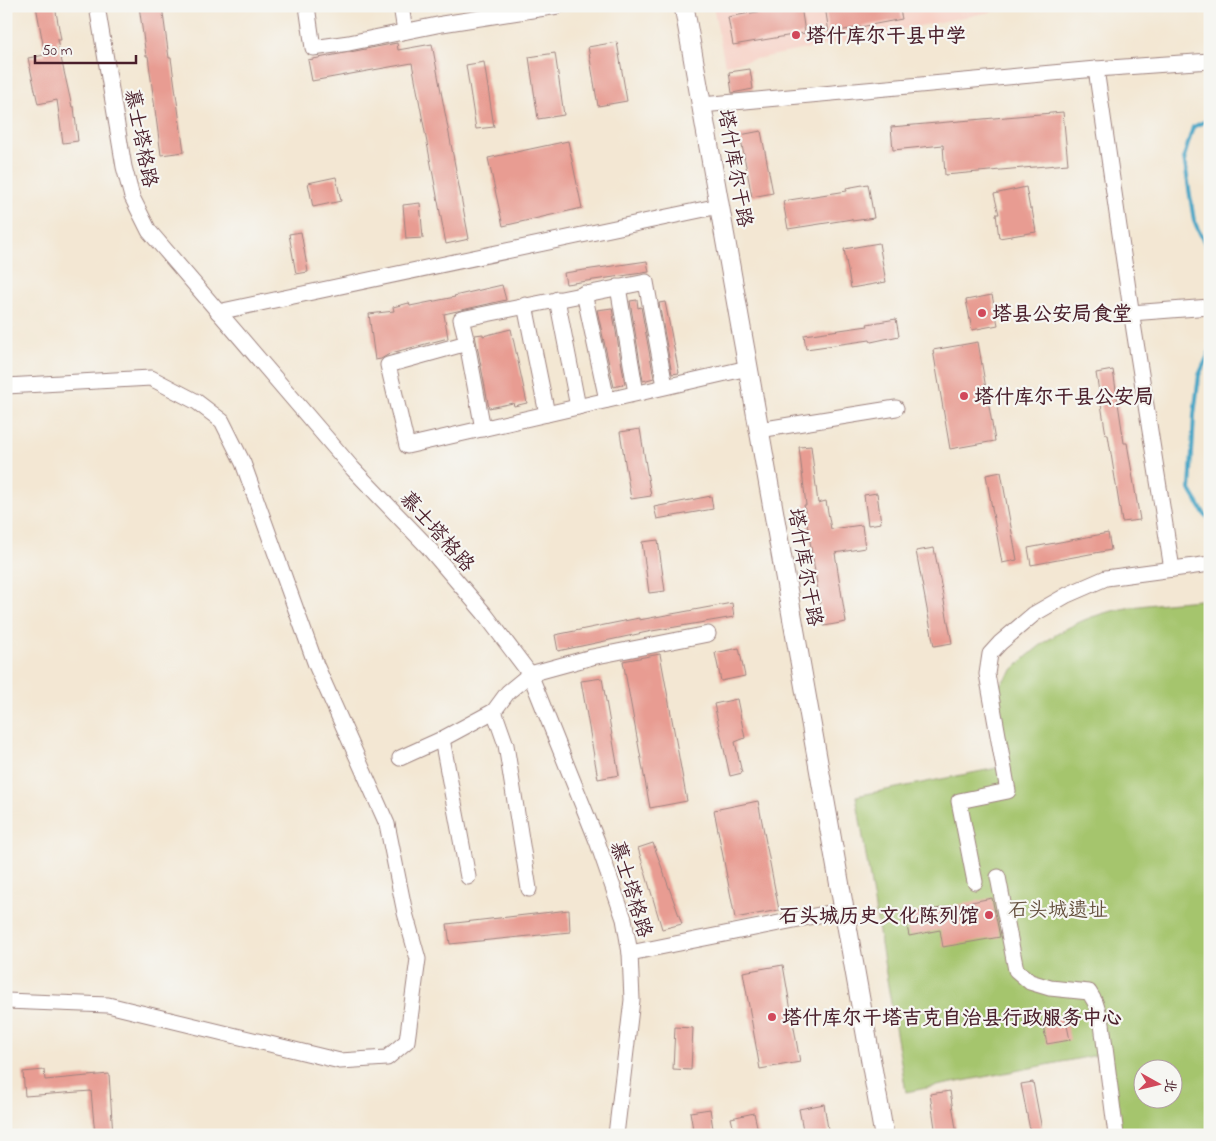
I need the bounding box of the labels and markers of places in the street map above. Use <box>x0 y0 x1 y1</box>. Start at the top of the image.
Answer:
place label: 塔什库尔干县中学 <box>806 23 966 52</box>
marker: 塔什库尔干县中学 <box>790 29 802 41</box>
place label: 塔县公安局食堂 <box>992 301 1132 330</box>
marker: 塔县公安局食堂 <box>976 307 988 319</box>
place label: 塔什库尔干县公安局 <box>974 384 1154 413</box>
marker: 塔什库尔干县公安局 <box>958 390 970 402</box>
place label: 石头城历史文化陈列馆 <box>779 903 979 932</box>
marker: 石头城历史文化陈列馆 <box>983 909 995 921</box>
place label: 塔什库尔干塔吉克自治县行政服务中心 <box>782 1005 1122 1034</box>
marker: 塔什库尔干塔吉克自治县行政服务中心 <box>766 1011 778 1023</box>

